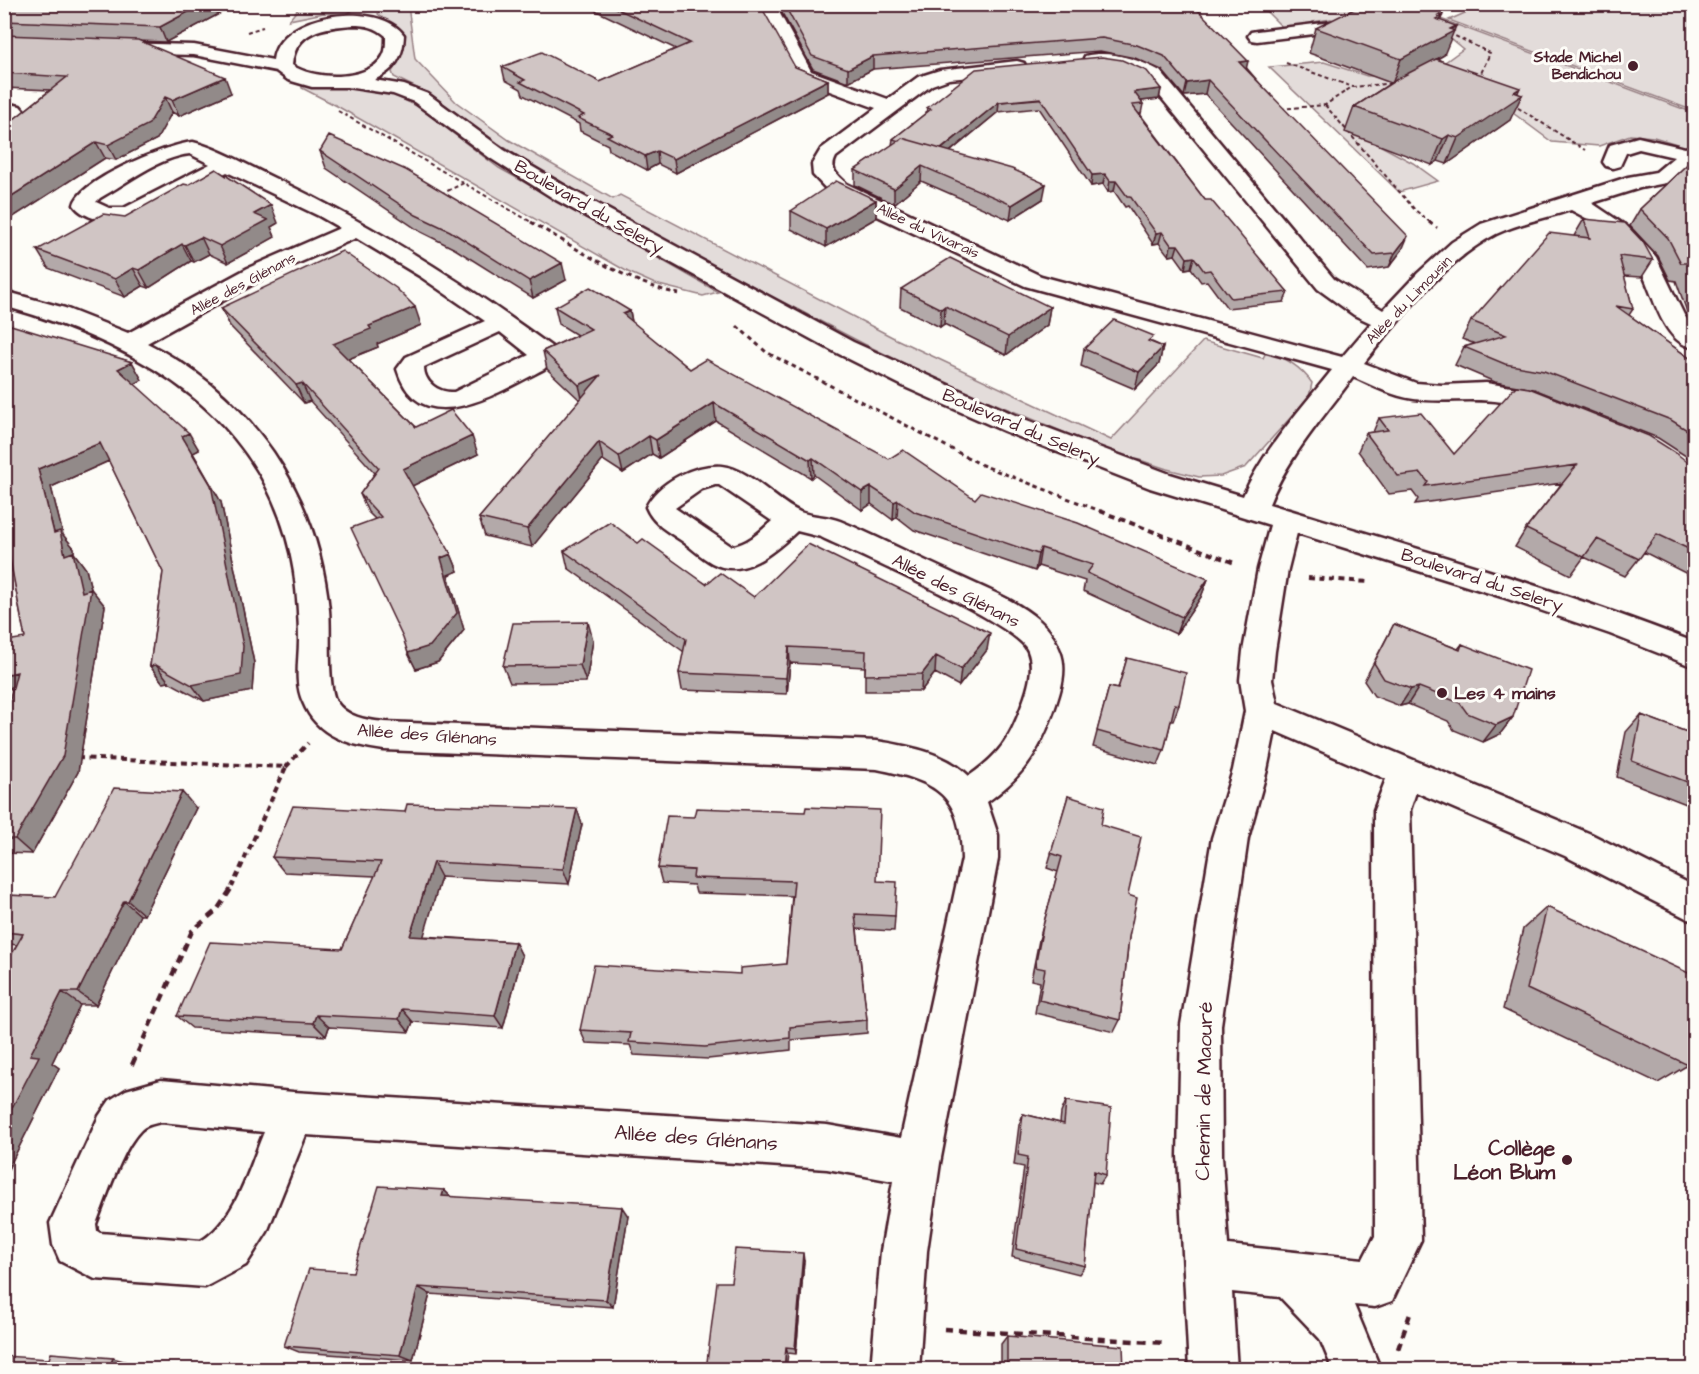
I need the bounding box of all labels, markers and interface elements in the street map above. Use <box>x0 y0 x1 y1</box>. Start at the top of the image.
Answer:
place label: Stade Michel Bendichou <box>1533 47 1622 85</box>
marker: Stade Michel Bendichou <box>1626 59 1640 73</box>
street label: Boulevard du Selery <box>509 154 668 261</box>
street label: Allée du Vivarais <box>873 198 983 264</box>
street label: Allée des Glénans <box>186 247 300 321</box>
street label: Allée du Limousin <box>1361 251 1457 349</box>
street label: Boulevard du Selery <box>938 383 1104 472</box>
street label: Boulevard du Selery <box>1398 542 1566 619</box>
street label: Allée des Glénans <box>888 548 1024 634</box>
place label: Les 4 mains <box>1454 681 1556 706</box>
marker: Les 4 mains <box>1435 686 1449 700</box>
street label: Allée des Glénans <box>356 718 498 752</box>
street label: Chemin de Maouré <box>1188 1001 1220 1181</box>
street label: Allée des Glénans <box>613 1118 779 1158</box>
place label: Collège Léon Blum <box>1453 1134 1556 1187</box>
marker: Collège Léon Blum <box>1560 1153 1574 1167</box>

